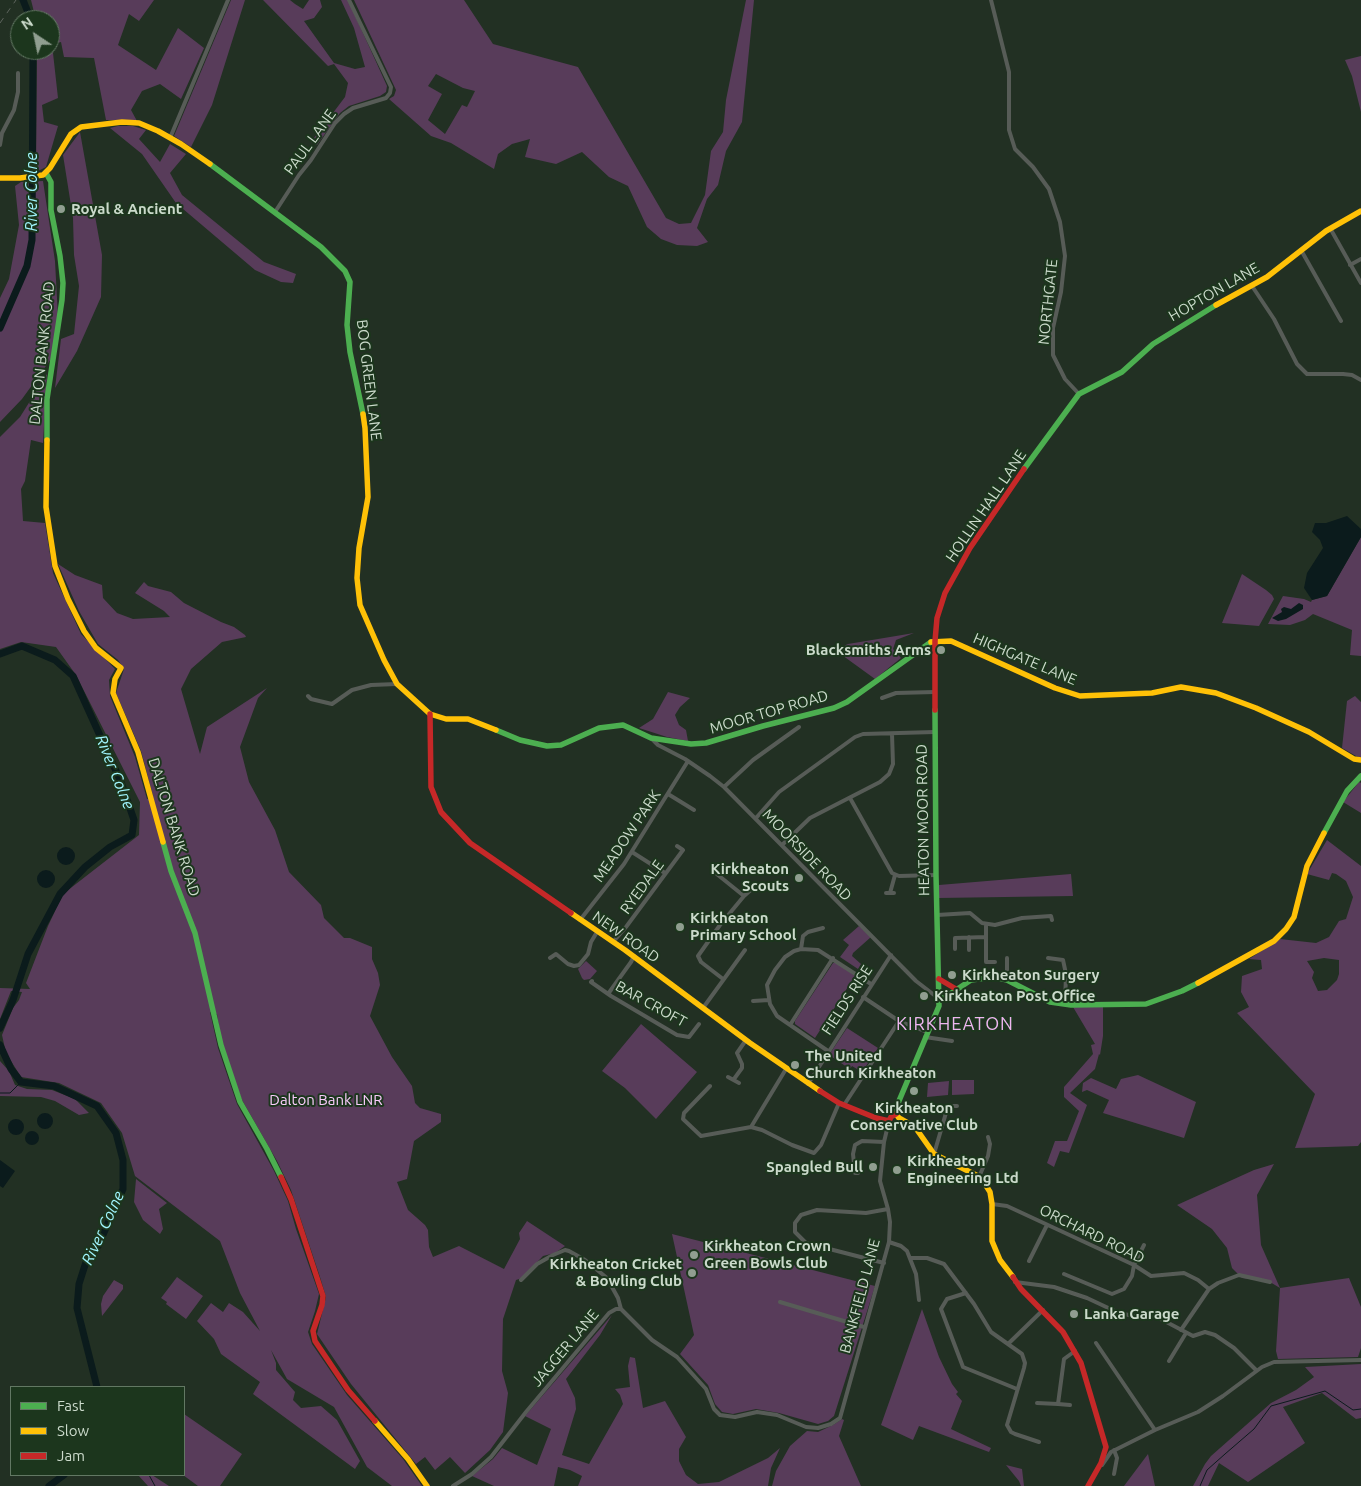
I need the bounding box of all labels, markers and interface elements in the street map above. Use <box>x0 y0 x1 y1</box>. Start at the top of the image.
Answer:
north arrow <box>10 10 60 60</box>
text: N <box>18 14 36 33</box>
street label: PAUL LANE <box>280 106 340 178</box>
water label: River Colne <box>22 153 42 231</box>
place label: Royal & Ancient <box>71 200 182 218</box>
marker: Royal & Ancient <box>55 203 67 215</box>
street label: NORTHGATE <box>1035 258 1061 346</box>
street label: HOPTON LANE <box>1165 259 1263 325</box>
street label: DALTON BANK ROAD <box>26 280 58 426</box>
street label: BOG GREEN LANE <box>353 318 385 442</box>
street label: HOLLIN HALL LANE <box>942 447 1030 565</box>
street label: HIGHGATE LANE <box>971 629 1079 689</box>
place label: Blacksmiths Arms <box>806 641 931 659</box>
marker: Blacksmiths Arms <box>935 644 947 656</box>
street label: MOOR TOP ROAD <box>708 686 830 738</box>
water label: River Colne <box>91 732 139 812</box>
street label: HEATON MOOR ROAD <box>913 744 933 896</box>
street label: DALTON BANK ROAD <box>144 756 204 898</box>
street label: MEADOW PARK <box>589 786 665 886</box>
street label: MOORSIDE ROAD <box>759 805 855 905</box>
street label: RYEDALE <box>616 856 668 918</box>
place label: Kirkheaton Scouts <box>710 860 789 895</box>
marker: Kirkheaton Scouts <box>793 872 805 884</box>
street label: NEW ROAD <box>589 907 663 967</box>
place label: Kirkheaton Primary School <box>690 909 796 944</box>
marker: Kirkheaton Primary School <box>674 921 686 933</box>
street label: FIELDS RISE <box>818 962 876 1038</box>
place label: Kirkheaton Surgery <box>962 966 1099 984</box>
marker: Kirkheaton Surgery <box>946 969 958 981</box>
street label: BAR CROFT <box>612 977 690 1031</box>
place label: Kirkheaton Post Office <box>934 987 1095 1005</box>
marker: Kirkheaton Post Office <box>918 990 930 1002</box>
district label: KIRKHEATON <box>895 1013 1015 1035</box>
place label: The United Church Kirkheaton <box>805 1047 936 1082</box>
marker: The United Church Kirkheaton <box>789 1059 801 1071</box>
marker: Kirkheaton Conservative Club <box>908 1085 920 1097</box>
park label: Dalton Bank LNR <box>269 1091 383 1109</box>
place label: Kirkheaton Conservative Club <box>850 1099 978 1134</box>
place label: Kirkheaton Engineering Ltd <box>907 1152 1019 1187</box>
place label: Spangled Bull <box>766 1158 863 1176</box>
marker: Spangled Bull <box>867 1161 879 1173</box>
marker: Kirkheaton Engineering Ltd <box>891 1164 903 1176</box>
water label: River Colne <box>78 1188 128 1268</box>
street label: ORCHARD ROAD <box>1036 1201 1148 1267</box>
place label: Kirkheaton Crown Green Bowls Club <box>704 1237 831 1272</box>
street label: BANKFIELD LANE <box>836 1237 884 1355</box>
marker: Kirkheaton Crown Green Bowls Club <box>688 1249 700 1261</box>
place label: Kirkheaton Cricket & Bowling Club <box>550 1255 682 1290</box>
marker: Kirkheaton Cricket & Bowling Club <box>686 1267 698 1279</box>
place label: Lanka Garage <box>1084 1305 1180 1323</box>
street label: JAGGER LANE <box>528 1306 602 1390</box>
marker: Lanka Garage <box>1068 1308 1080 1320</box>
legend <box>10 1386 185 1476</box>
text: Fast <box>57 1397 84 1414</box>
text: Slow <box>57 1422 89 1439</box>
text: Jam <box>57 1447 85 1464</box>

